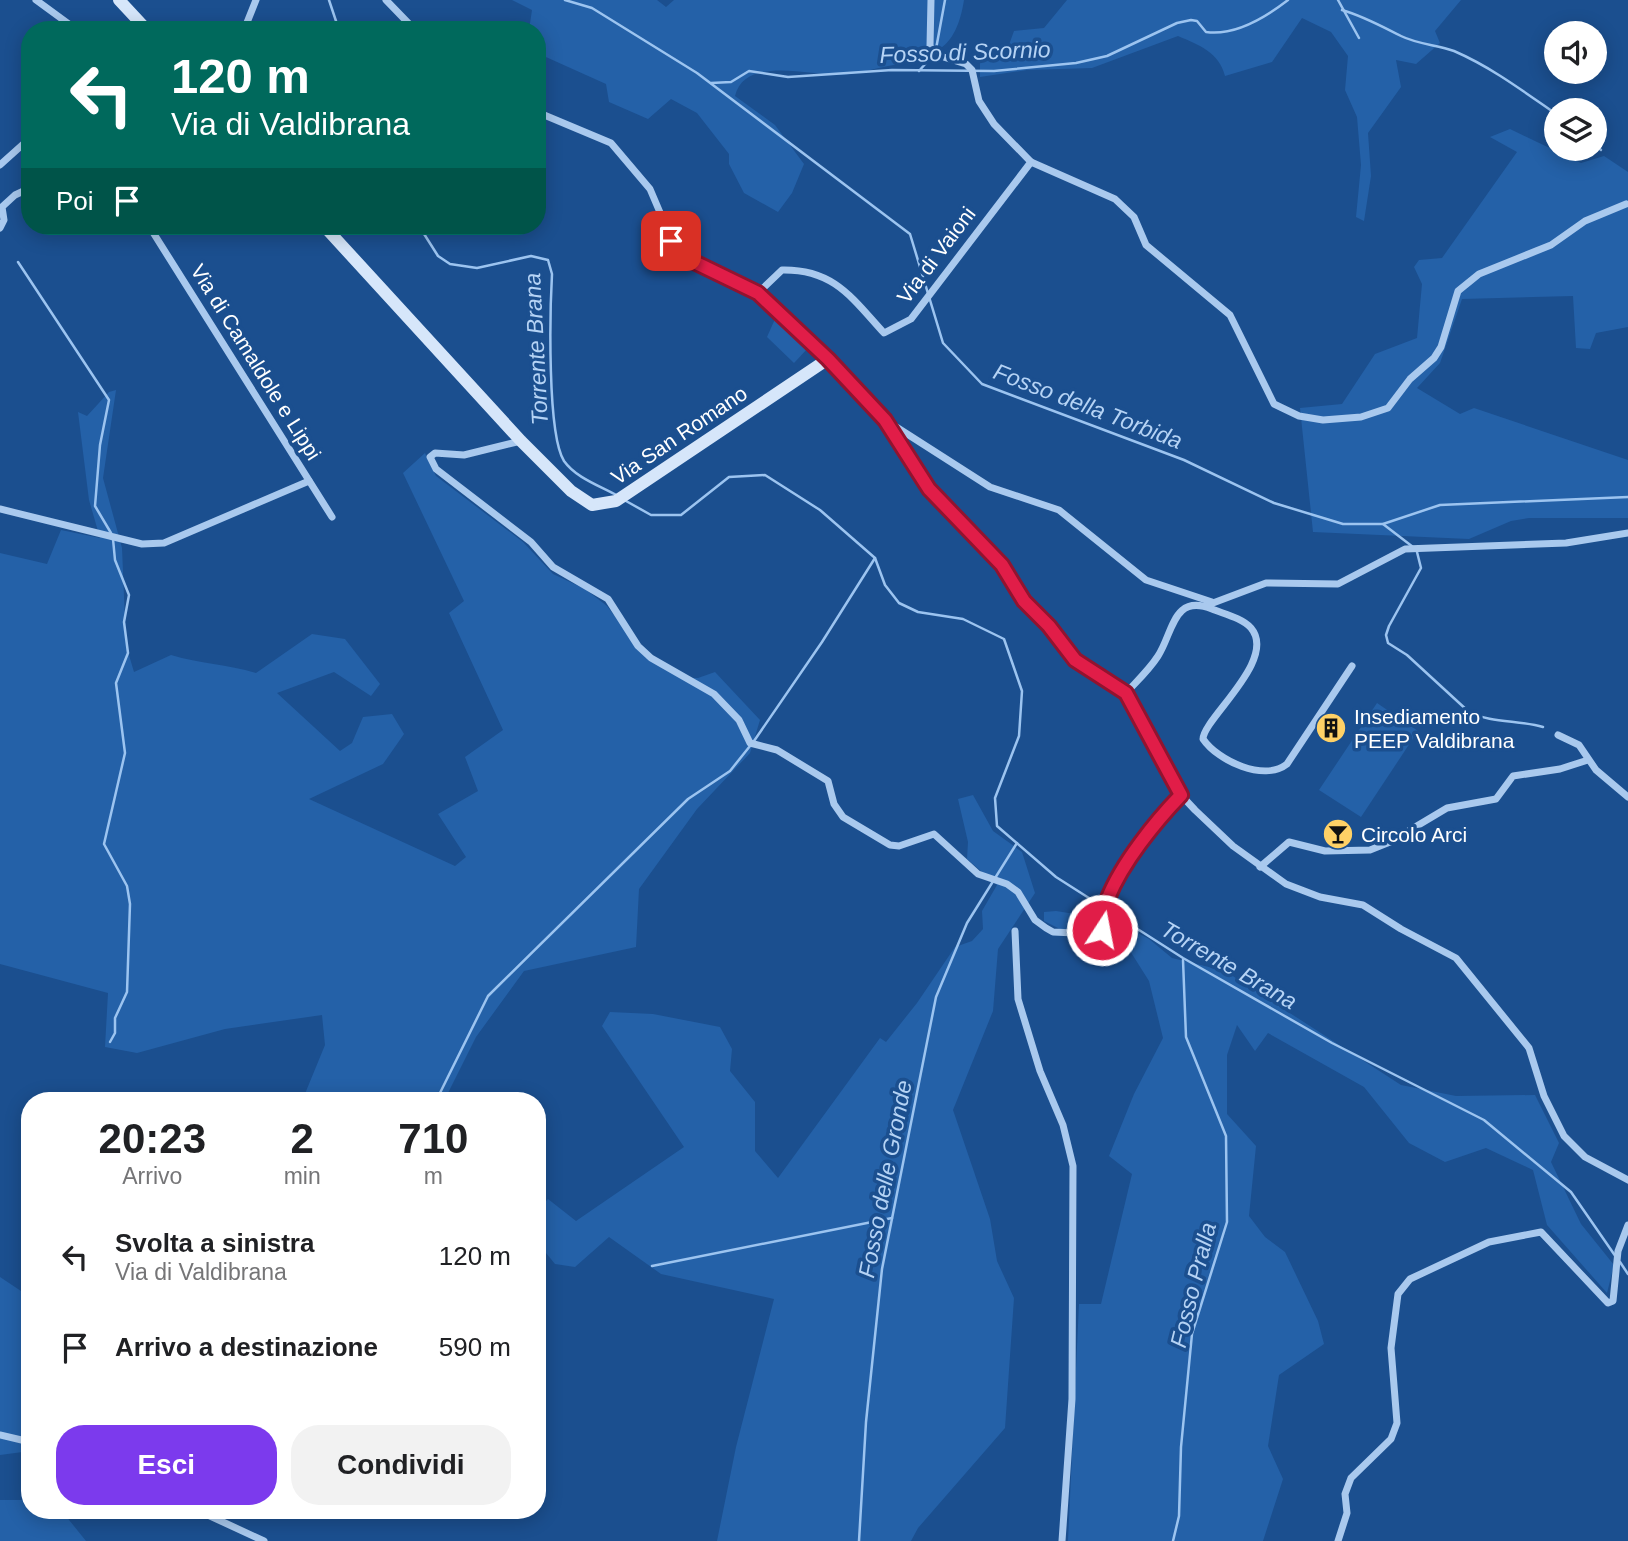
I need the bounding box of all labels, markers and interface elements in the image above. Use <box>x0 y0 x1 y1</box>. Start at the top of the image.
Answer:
map controls <box>1544 21 1607 161</box>
button: sound <box>1544 21 1607 84</box>
water label: Fosso di Scornio <box>879 36 1051 68</box>
icon: left <box>56 49 147 140</box>
text: 120 m <box>171 49 310 103</box>
button: layers <box>1544 98 1607 161</box>
text: Via di Valdibrana <box>171 106 410 142</box>
icon: arrive <box>108 182 146 220</box>
text: Poi <box>56 186 94 216</box>
street label: Via di Vaioni <box>892 202 980 308</box>
pin <box>641 211 701 271</box>
icon: arrive <box>652 222 690 260</box>
street label: Via di Camaldole e Lippi <box>186 260 326 464</box>
water label: Torrente Brana <box>519 272 553 426</box>
water label: Fosso della Torbida <box>990 358 1186 454</box>
street label: Via San Romano <box>607 381 751 489</box>
place label: Insediamento PEEP Valdibrana <box>1354 705 1515 752</box>
building icon: Insediamento PEEP Valdibrana <box>1314 711 1348 745</box>
bar icon: Circolo Arci <box>1321 817 1355 851</box>
place label: Circolo Arci <box>1361 823 1467 846</box>
position arrow <box>1065 893 1139 967</box>
water label: Torrente Brana <box>1156 916 1302 1014</box>
water label: Fosso delle Gronde <box>853 1078 917 1280</box>
text: 20:23 <box>99 1115 206 1162</box>
text: 2 <box>290 1115 314 1162</box>
text: 710 <box>398 1115 468 1162</box>
text: Arrivo <box>122 1163 182 1189</box>
text: min <box>284 1163 321 1189</box>
text: m <box>424 1163 443 1189</box>
water label: Fosso Pralla <box>1165 1220 1221 1350</box>
text: Svolta a sinistra <box>115 1228 314 1258</box>
icon: left <box>56 1238 94 1276</box>
text: 120 m <box>439 1241 511 1271</box>
text: Via di Valdibrana <box>115 1259 287 1285</box>
icon: arrive <box>56 1329 94 1367</box>
text: Arrivo a destinazione <box>115 1332 378 1362</box>
text: 590 m <box>439 1332 511 1362</box>
button: Esci <box>56 1425 277 1505</box>
button: Condividi <box>291 1425 511 1505</box>

